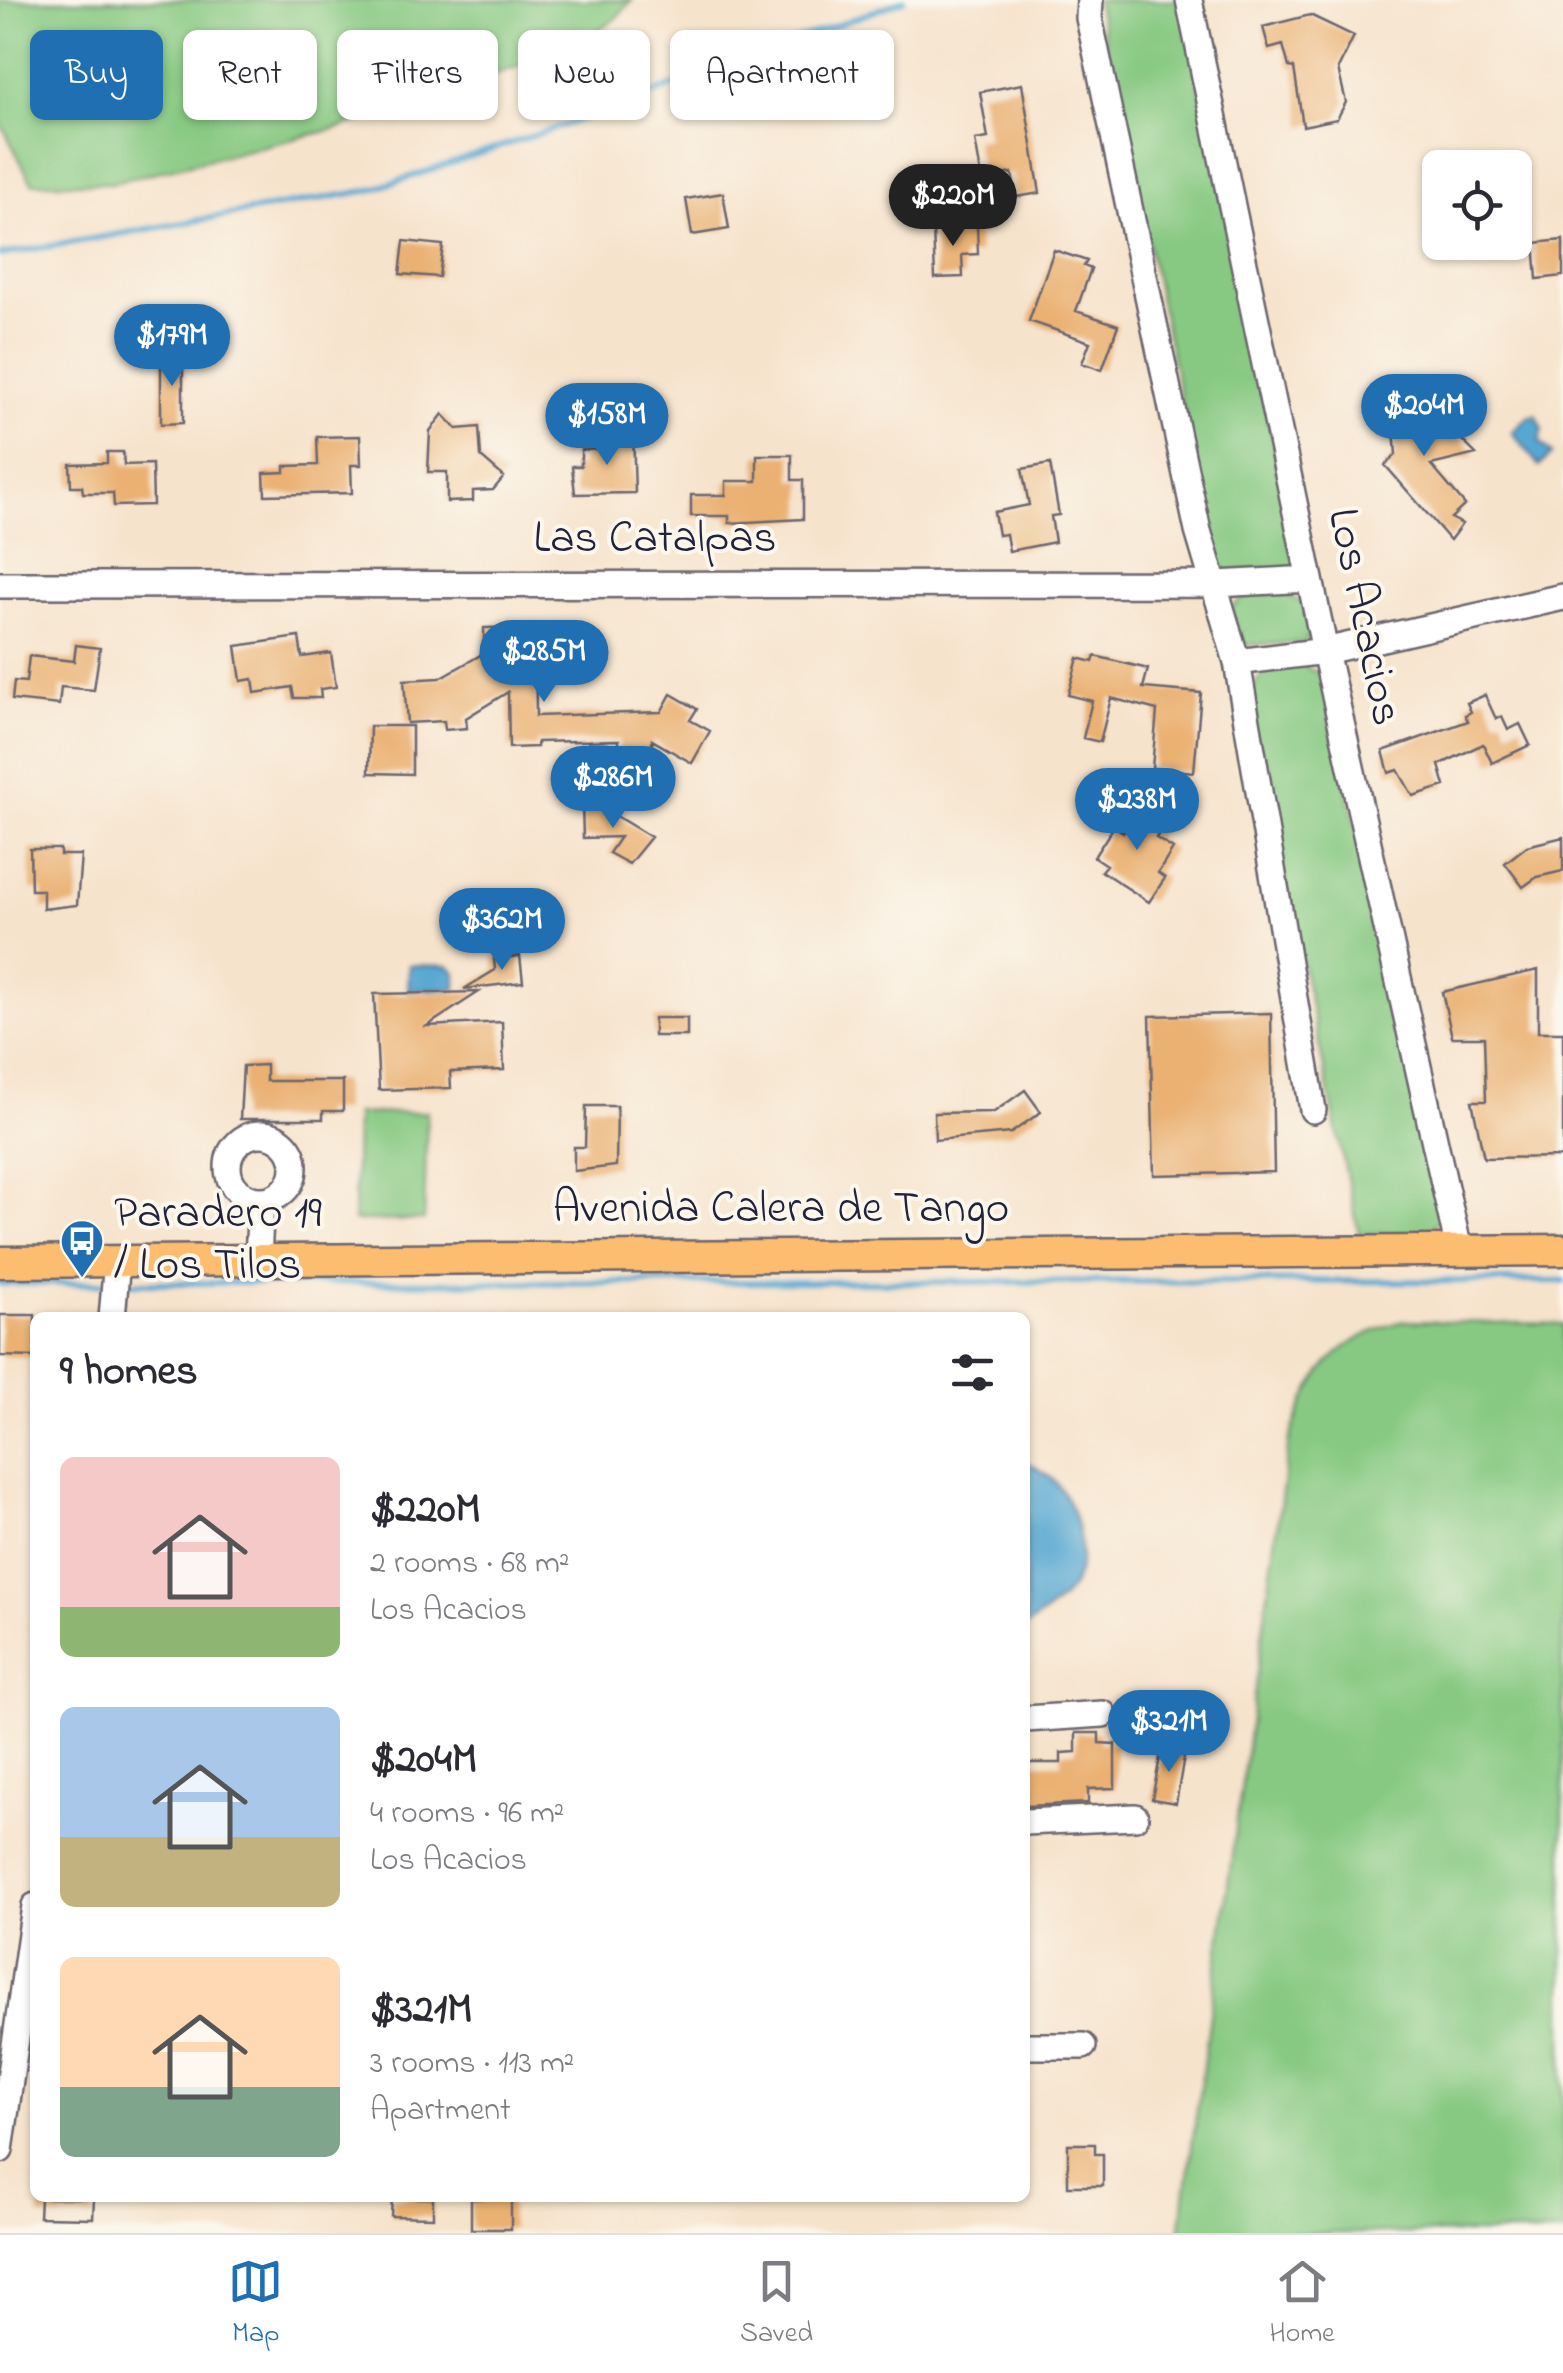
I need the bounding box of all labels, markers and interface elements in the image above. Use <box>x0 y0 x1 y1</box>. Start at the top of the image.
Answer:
chip: Buy <box>30 30 163 120</box>
chip: Rent <box>183 30 317 120</box>
chip: Filters <box>337 30 498 120</box>
chip: New <box>518 30 650 120</box>
chip: Apartment <box>670 30 894 120</box>
map controls <box>1422 150 1532 260</box>
button: locate <box>1422 150 1532 260</box>
pin: $220M <box>883 164 1023 249</box>
text: $220M <box>911 173 995 220</box>
pin: $179M <box>102 304 242 389</box>
text: $179M <box>136 313 208 360</box>
pin: $204M <box>1354 374 1494 459</box>
pin: $158M <box>537 383 677 468</box>
text: $204M <box>1383 383 1465 430</box>
text: $158M <box>567 392 647 439</box>
street label: Los Acacios <box>1308 502 1418 732</box>
street label: Las Catalpas <box>534 507 776 573</box>
pin: $285M <box>474 620 614 705</box>
text: $285M <box>502 629 587 676</box>
pin: $286M <box>543 746 683 831</box>
text: $286M <box>573 755 653 802</box>
pin: $238M <box>1067 768 1207 853</box>
text: $238M <box>1097 777 1177 824</box>
pin: $362M <box>432 888 572 973</box>
text: $362M <box>461 897 543 944</box>
street label: Avenida Calera de Tango <box>553 1177 1009 1244</box>
place label: Paradero 19 / Los Tilos <box>114 1182 322 1300</box>
bus stop icon: Paradero 19 / Los Tilos <box>59 1218 105 1279</box>
text: 9 homes <box>60 1342 198 1403</box>
icon: filters <box>945 1345 1000 1400</box>
text: $220M <box>370 1480 481 1541</box>
icon: home <box>140 1497 260 1617</box>
text: 2 rooms · 68 m² <box>370 1541 569 1588</box>
text: Los Acacios <box>370 1588 527 1635</box>
pin: $321M <box>1099 1690 1239 1775</box>
text: $321M <box>1130 1699 1208 1746</box>
text: $204M <box>370 1730 477 1791</box>
icon: home <box>140 1747 260 1867</box>
text: 4 rooms · 96 m² <box>370 1791 564 1838</box>
text: Los Acacios <box>370 1838 527 1885</box>
text: $321M <box>370 1980 472 2041</box>
icon: home <box>140 1997 260 2117</box>
text: 3 rooms · 113 m² <box>370 2041 574 2088</box>
text: Apartment <box>370 2088 511 2135</box>
tab: Map <box>228 2254 283 2355</box>
tab: Saved <box>740 2254 813 2355</box>
tab: Home <box>1270 2254 1335 2355</box>

